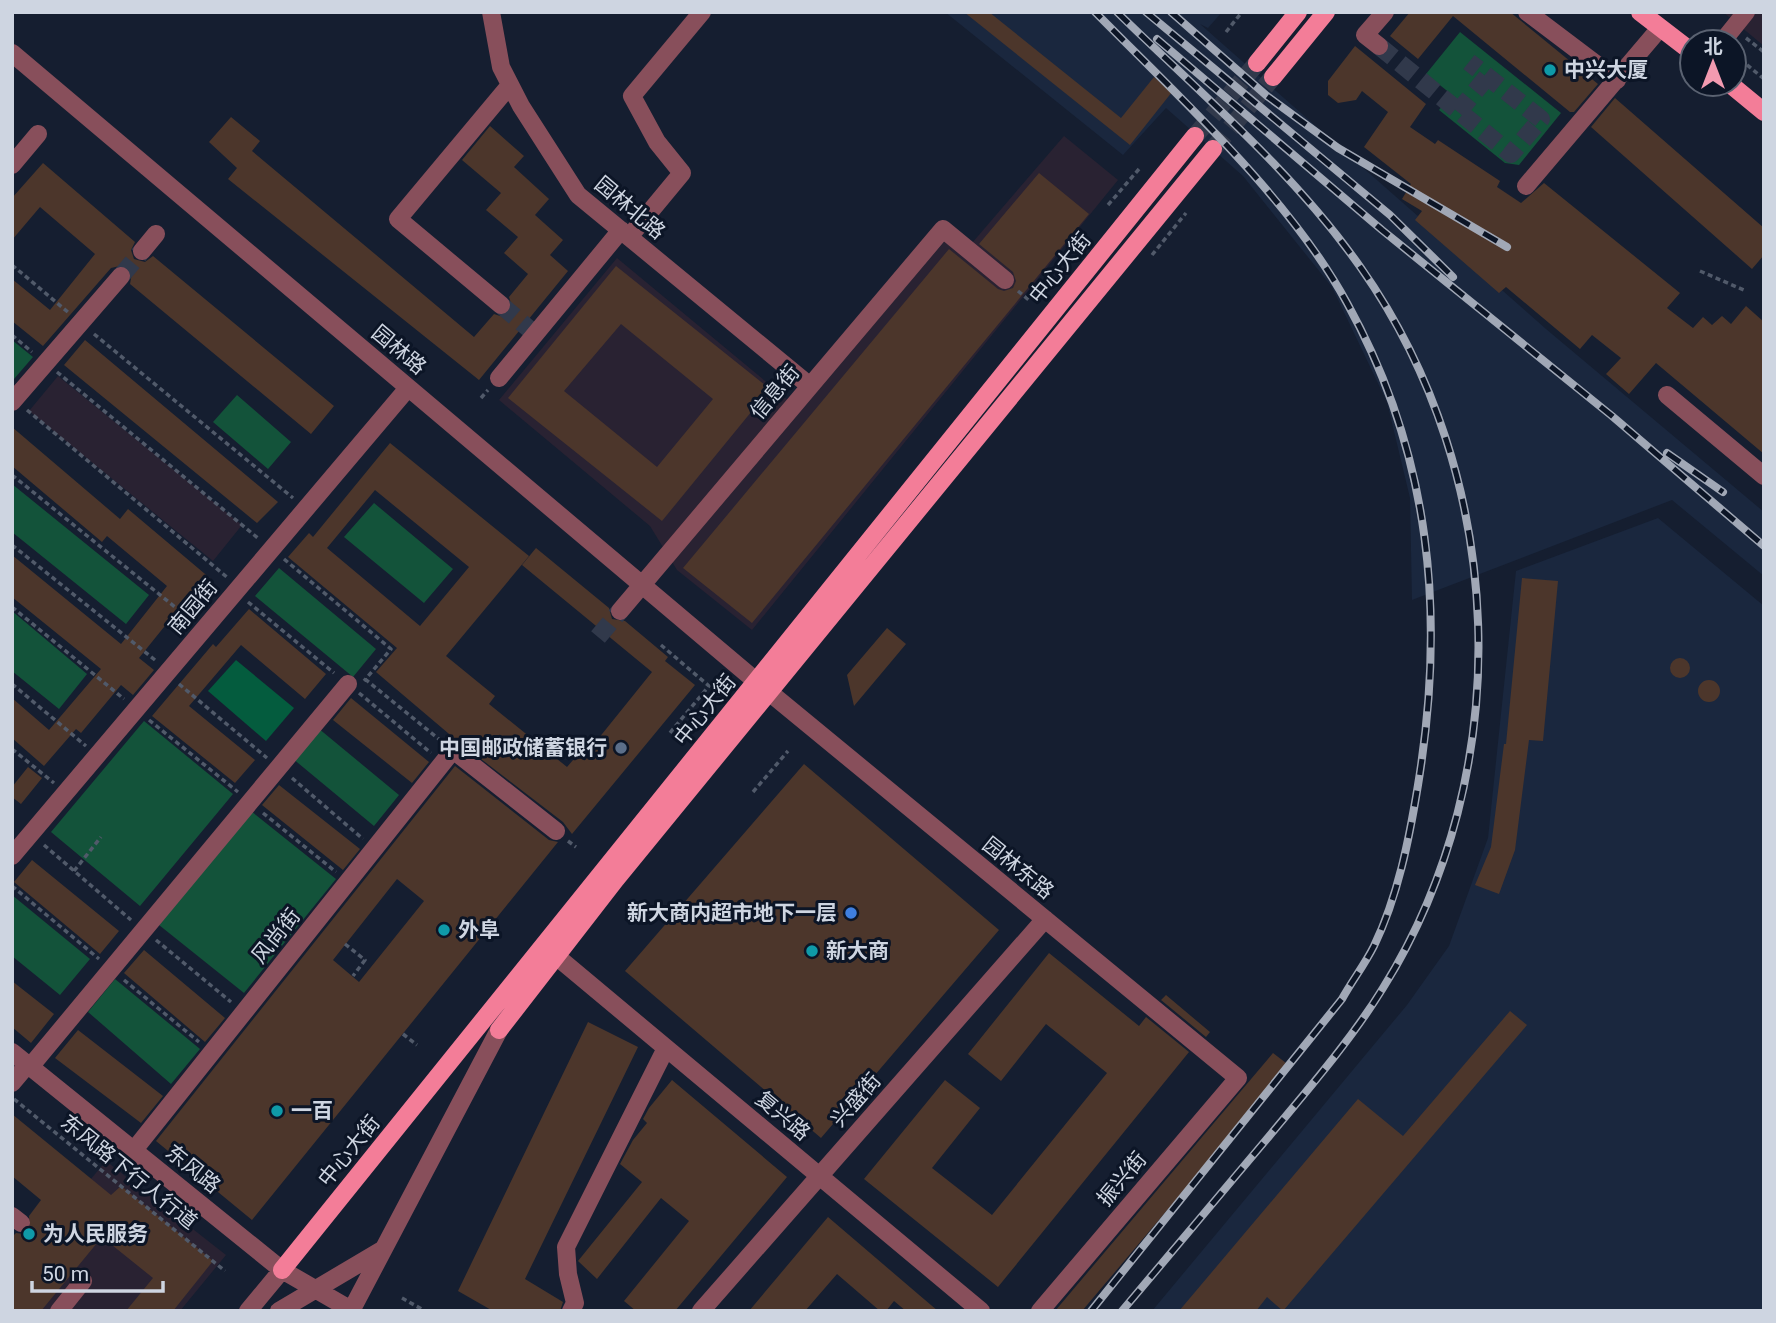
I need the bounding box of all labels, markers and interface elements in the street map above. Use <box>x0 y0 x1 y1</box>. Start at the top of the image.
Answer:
north arrow <box>1678 28 1748 98</box>
text: 北 <box>1703 35 1723 58</box>
place label: 中兴大厦 <box>1564 58 1648 82</box>
marker: 中兴大厦 <box>1542 62 1558 78</box>
street label: 园林北路 <box>590 172 670 244</box>
street label: 中心大街 <box>1024 228 1096 308</box>
street label: 园林路 <box>367 321 431 379</box>
street label: 信息街 <box>746 360 804 424</box>
street label: 南园街 <box>164 575 222 639</box>
street label: 中心大街 <box>669 670 741 750</box>
place label: 中国邮政储蓄银行 <box>439 736 607 760</box>
marker: 中国邮政储蓄银行 <box>613 740 629 756</box>
street label: 园林东路 <box>978 832 1058 904</box>
place label: 新大商内超市地下一层 <box>627 901 837 925</box>
street label: 风尚街 <box>247 904 305 968</box>
marker: 新大商内超市地下一层 <box>843 905 859 921</box>
place label: 外阜 <box>458 918 500 942</box>
marker: 外阜 <box>436 922 452 938</box>
place label: 新大商 <box>826 939 889 963</box>
marker: 新大商 <box>804 943 820 959</box>
street label: 兴盛街 <box>826 1068 886 1132</box>
street label: 复兴路 <box>751 1087 815 1145</box>
place label: 一百 <box>291 1099 333 1123</box>
marker: 一百 <box>269 1103 285 1119</box>
street label: 东风路下行人行道 <box>56 1110 202 1234</box>
street label: 中心大街 <box>313 1111 385 1191</box>
street label: 东风路 <box>161 1140 225 1198</box>
street label: 振兴街 <box>1093 1147 1151 1211</box>
place label: 为人民服务 <box>43 1222 148 1246</box>
marker: 为人民服务 <box>21 1226 37 1242</box>
scale bar <box>32 1250 163 1294</box>
text: 50 m <box>42 1262 89 1286</box>

